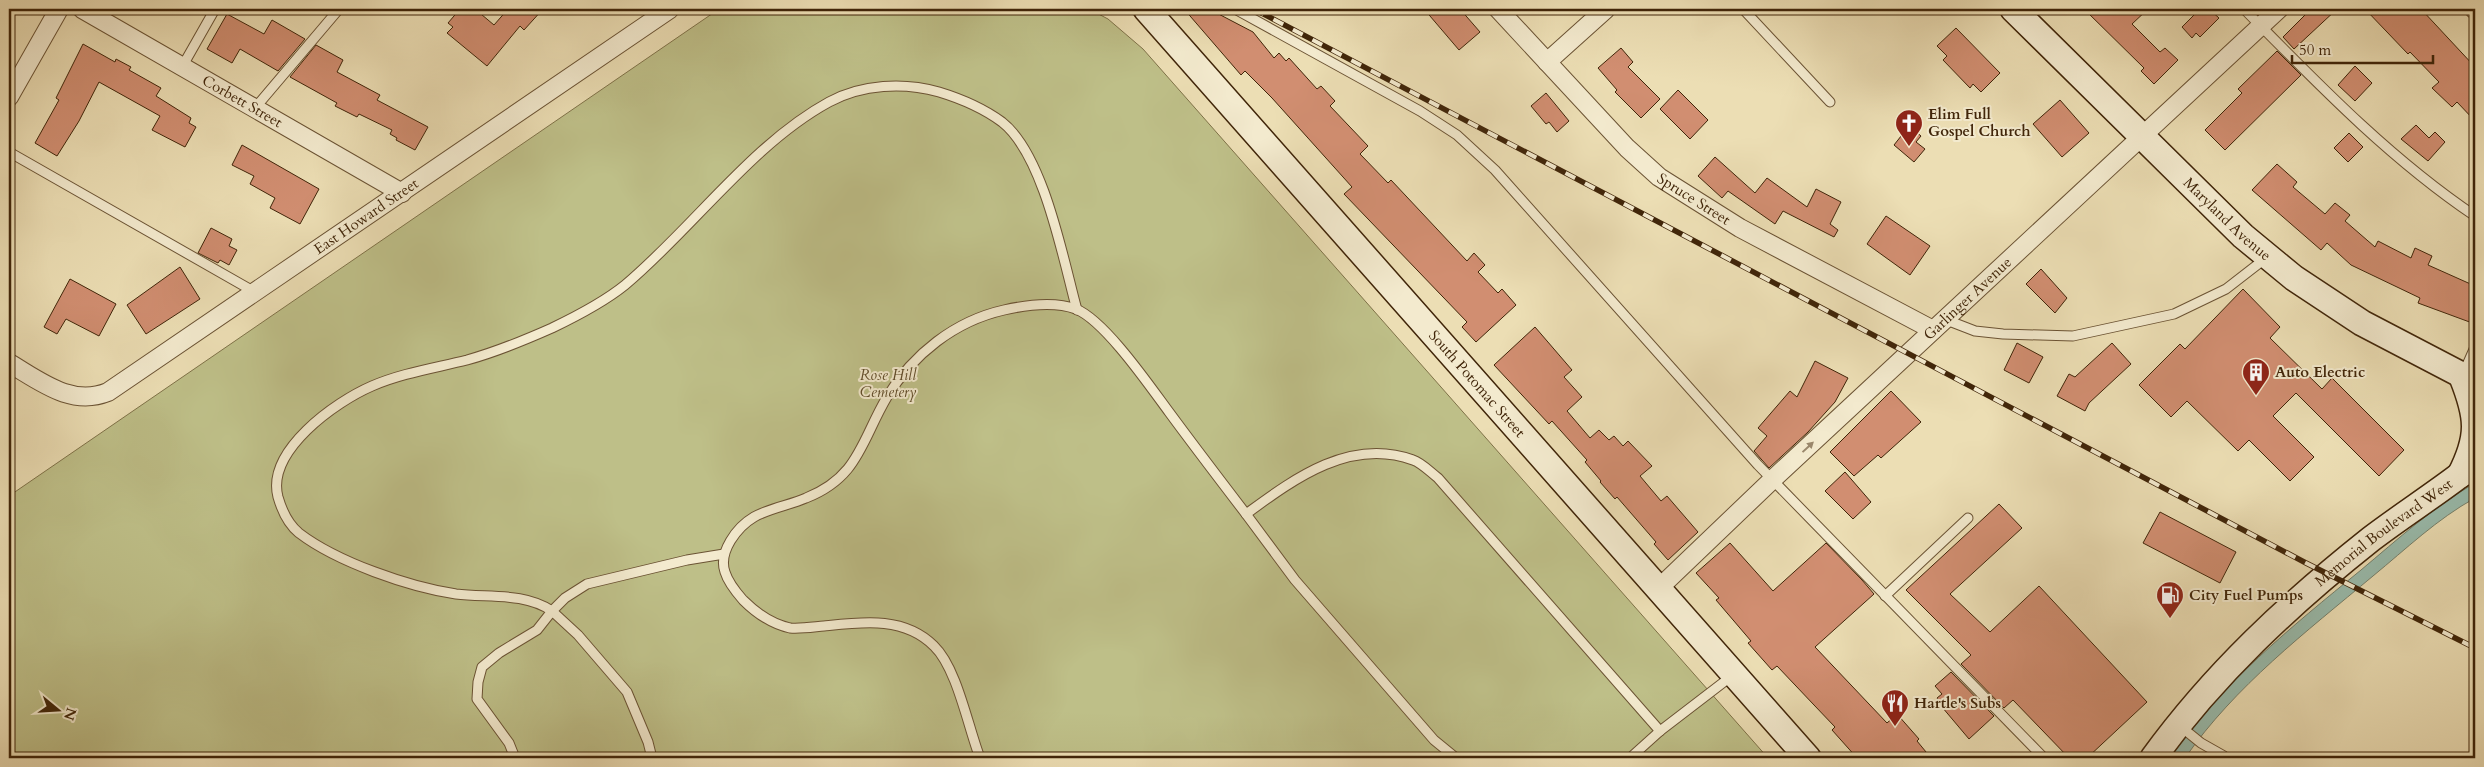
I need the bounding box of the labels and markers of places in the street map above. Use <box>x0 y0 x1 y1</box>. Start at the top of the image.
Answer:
place label: Elim Full Gospel Church <box>1928 104 2031 141</box>
church icon: Elim Full Gospel Church <box>1894 108 1924 147</box>
building icon: Auto Electric <box>2241 357 2271 396</box>
place label: Auto Electric <box>2275 362 2365 382</box>
fuel station icon: City Fuel Pumps <box>2155 580 2185 619</box>
place label: City Fuel Pumps <box>2189 585 2303 605</box>
restaurant icon: Hartle's Subs <box>1880 688 1910 727</box>
place label: Hartle's Subs <box>1914 693 2001 713</box>

